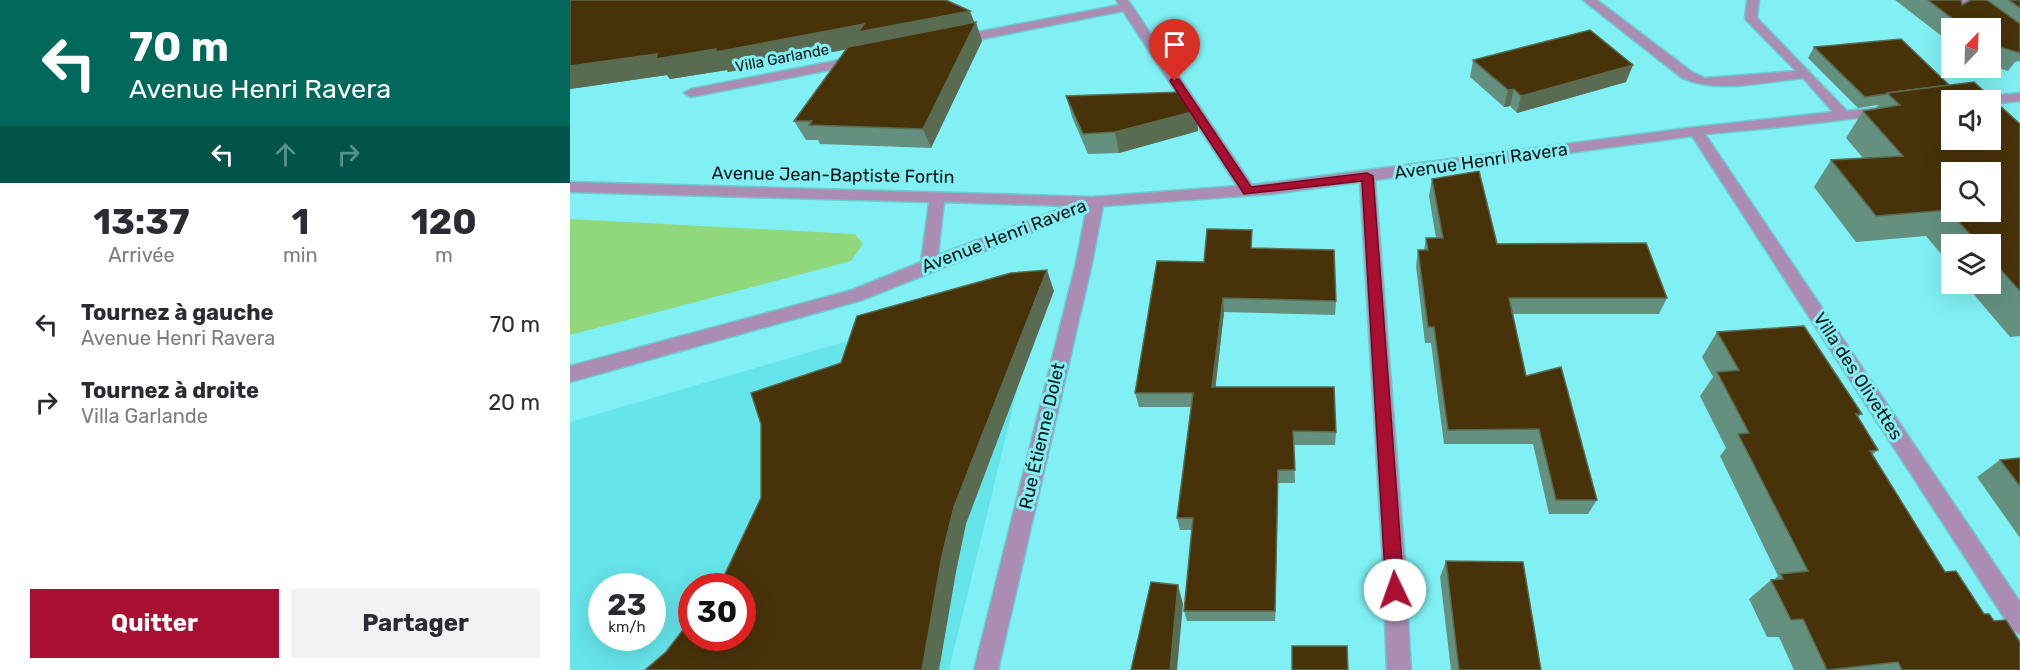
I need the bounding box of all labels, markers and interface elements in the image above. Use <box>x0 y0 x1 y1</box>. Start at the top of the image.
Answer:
north arrow <box>1941 18 2001 78</box>
map controls <box>1941 18 2001 294</box>
pin <box>1149 19 1200 81</box>
text: 70 m <box>129 22 229 72</box>
icon: left <box>30 24 108 102</box>
icon: arrive <box>1158 28 1191 61</box>
street label: Villa Garlande <box>734 40 830 76</box>
text: Avenue Henri Ravera <box>129 73 391 105</box>
button: sound <box>1941 90 2001 150</box>
icon: left <box>206 138 239 171</box>
icon: ahead <box>269 138 302 171</box>
icon: right <box>332 138 365 171</box>
street label: Avenue Henri Ravera <box>1393 138 1569 184</box>
street label: Avenue Jean-Baptiste Fortin <box>711 162 955 188</box>
button: search <box>1941 162 2001 222</box>
street label: Avenue Henri Ravera <box>918 194 1090 278</box>
text: 13:37 <box>93 200 190 243</box>
text: 1 <box>291 200 309 243</box>
text: 120 <box>411 200 477 243</box>
button: layers <box>1941 234 2001 294</box>
text: Arrivée <box>108 243 175 267</box>
text: min <box>283 243 318 267</box>
text: m <box>435 243 453 267</box>
text: Tournez à gauche <box>81 299 274 326</box>
icon: left <box>30 308 63 341</box>
street label: Villa des Olivettes <box>1809 308 1907 444</box>
text: 70 m <box>490 311 540 338</box>
text: Avenue Henri Ravera <box>81 326 275 350</box>
street label: Rue Étienne Dolet <box>1014 361 1070 511</box>
text: Tournez à droite <box>81 377 259 404</box>
icon: right <box>30 386 63 419</box>
text: 20 m <box>488 389 540 416</box>
text: Villa Garlande <box>81 404 208 428</box>
position arrow <box>1363 558 1427 622</box>
speed limit sign: 30 <box>678 573 756 651</box>
text: 23 <box>607 587 647 623</box>
button: Quitter <box>30 589 279 658</box>
button: Partager <box>291 589 540 658</box>
text: km/h <box>608 618 646 636</box>

